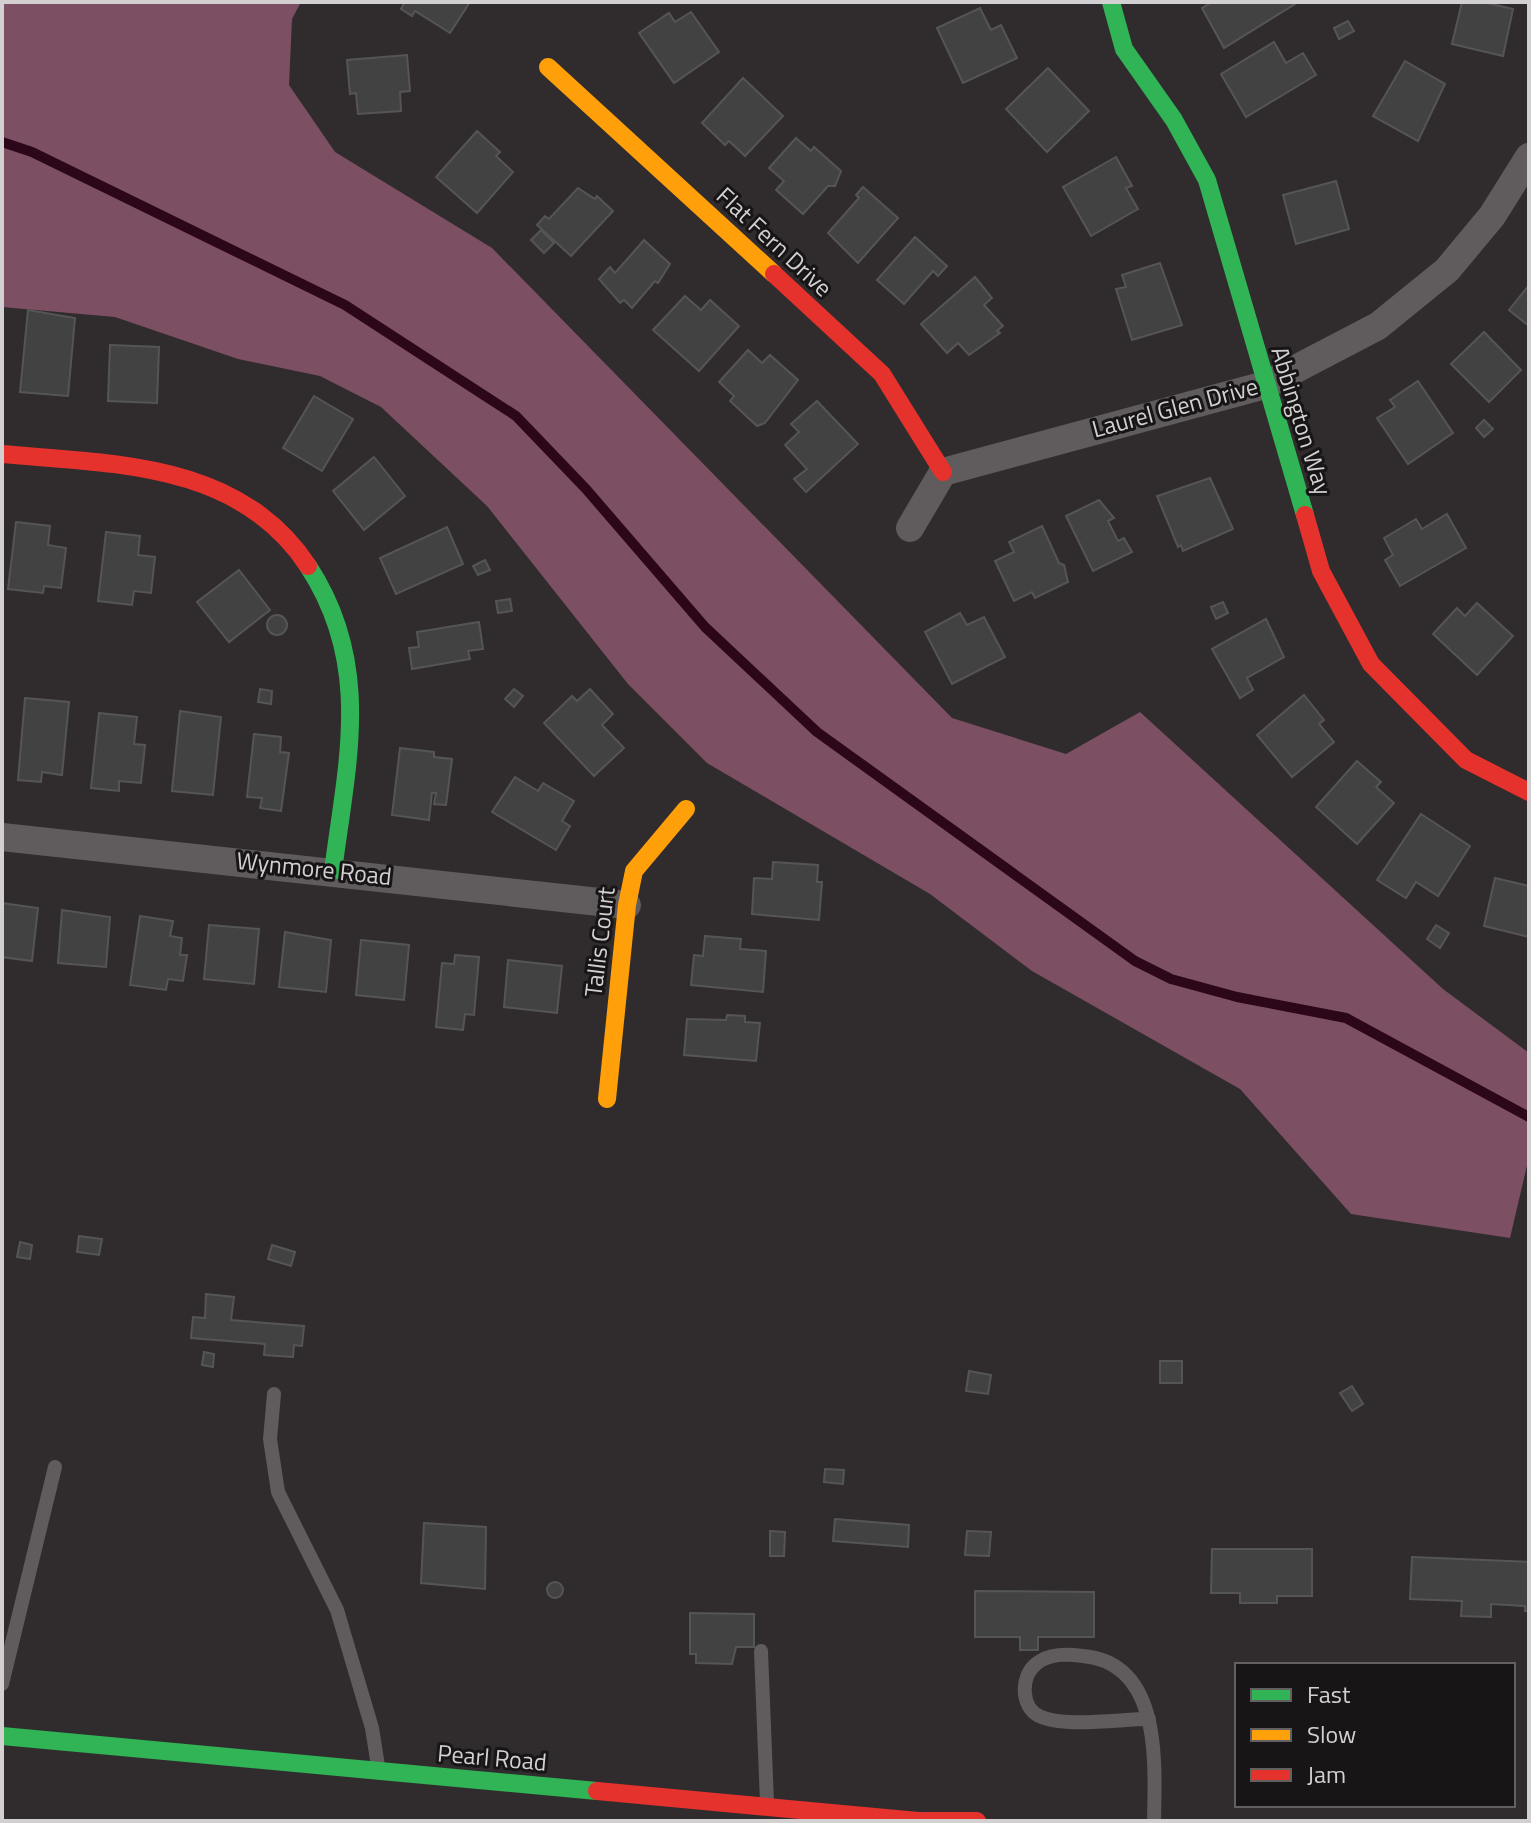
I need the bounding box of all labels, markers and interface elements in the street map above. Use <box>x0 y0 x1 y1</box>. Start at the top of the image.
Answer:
street label: Flat Fern Drive <box>709 178 841 305</box>
street label: Abbington Way <box>1262 342 1342 500</box>
street label: Laurel Glen Drive <box>1088 368 1262 446</box>
street label: Wynmore Road <box>235 842 394 894</box>
street label: Tallis Court <box>574 884 624 999</box>
legend <box>1235 1663 1515 1807</box>
text: Fast <box>1307 1676 1351 1712</box>
text: Slow <box>1307 1716 1356 1752</box>
street label: Pearl Road <box>436 1734 548 1780</box>
text: Jam <box>1307 1756 1346 1792</box>

